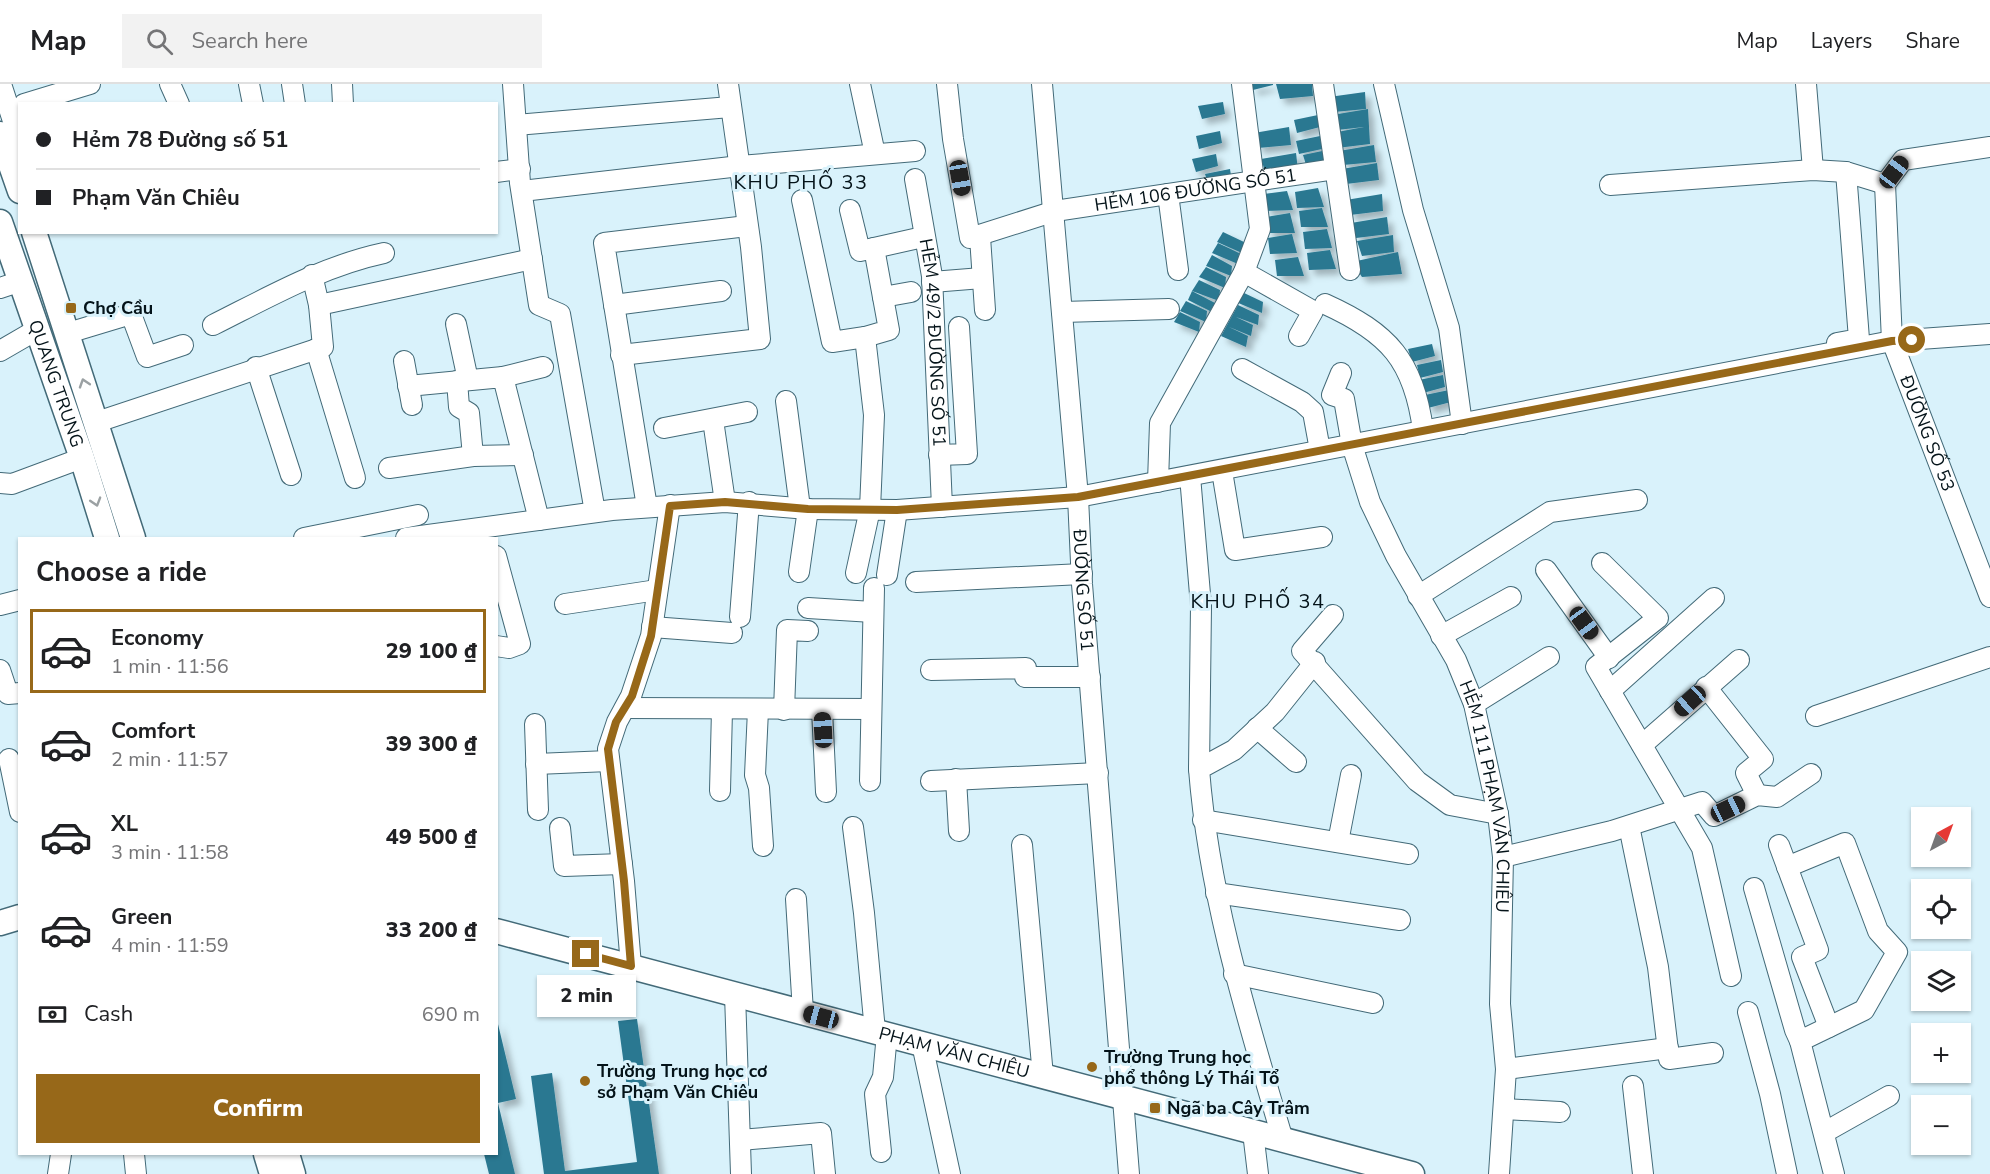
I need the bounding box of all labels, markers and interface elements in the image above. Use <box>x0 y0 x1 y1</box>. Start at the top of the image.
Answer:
search box <box>122 14 542 68</box>
text: Map <box>30 22 86 60</box>
icon: search <box>143 25 176 58</box>
text: Search here <box>191 26 308 56</box>
text: Map <box>1736 27 1778 55</box>
text: Layers <box>1811 27 1872 55</box>
text: Share <box>1905 27 1960 55</box>
text: Hẻm 78 Đường số 51 <box>72 125 289 155</box>
car <box>1876 152 1912 192</box>
car <box>948 159 972 197</box>
street label: HẺM 106 ĐƯỜNG SỐ 51 <box>1093 163 1298 217</box>
district label: KHU PHỐ 33 <box>734 168 868 196</box>
text: Phạm Văn Chiêu <box>72 183 240 213</box>
street label: HẺM 49/2 ĐƯỜNG SỐ 51 <box>914 237 951 447</box>
place label: Chợ Cầu <box>83 296 153 320</box>
marker: Chợ Cầu <box>64 301 78 315</box>
street label: QUANG TRUNG <box>23 317 89 450</box>
route start <box>1898 326 1925 353</box>
street label: ĐƯỜNG SỐ 53 <box>1894 371 1960 495</box>
one-way arrow <box>79 378 91 389</box>
one-way arrow <box>89 496 101 507</box>
street label: ĐƯỜNG SỐ 51 <box>1067 528 1099 652</box>
text: Choose a ride <box>36 554 207 591</box>
district label: KHU PHỐ 34 <box>1191 587 1325 615</box>
car <box>1566 603 1602 643</box>
text: Economy <box>111 623 203 653</box>
icon: car <box>39 624 93 678</box>
text: 29 100 ₫ <box>386 636 477 666</box>
text: 1 min · 11:56 <box>111 653 229 680</box>
street label: HẺM 111 PHẠM VĂN CHIÊU <box>1454 677 1515 913</box>
car <box>1671 682 1709 720</box>
car <box>813 712 833 748</box>
text: Comfort <box>111 716 195 746</box>
icon: car <box>39 717 93 771</box>
text: 39 300 ₫ <box>386 729 477 759</box>
text: 2 min · 11:57 <box>111 746 229 773</box>
car <box>1708 793 1748 825</box>
north arrow <box>1911 807 1971 867</box>
map controls <box>1911 807 1971 1155</box>
text: XL <box>111 809 138 839</box>
icon: car <box>39 810 93 864</box>
text: 49 500 ₫ <box>386 822 477 852</box>
text: 3 min · 11:58 <box>111 839 229 866</box>
button: locate <box>1911 879 1971 939</box>
text: Green <box>111 902 172 932</box>
icon: car <box>39 903 93 957</box>
text: 33 200 ₫ <box>386 915 477 945</box>
text: 4 min · 11:59 <box>111 932 229 959</box>
route end <box>572 940 599 967</box>
button: layers <box>1911 951 1971 1011</box>
callout: 2 min <box>536 975 636 1017</box>
text: 2 min <box>560 982 613 1009</box>
icon: cash <box>36 998 69 1031</box>
text: Cash <box>84 999 133 1029</box>
text: 690 m <box>422 1001 480 1028</box>
car <box>801 1004 841 1030</box>
street label: PHẠM VĂN CHIÊU <box>876 1021 1032 1084</box>
button: + <box>1911 1023 1971 1083</box>
place label: Trường Trung học phổ thông Lý Thái Tổ <box>1104 1045 1279 1090</box>
place label: Trường Trung học cơ sở Phạm Văn Chiêu <box>597 1059 767 1104</box>
marker: Trường Trung học phổ thông Lý Thái Tổ <box>1085 1060 1099 1074</box>
button: Confirm <box>36 1074 480 1143</box>
marker: Trường Trung học cơ sở Phạm Văn Chiêu <box>578 1074 592 1088</box>
button: − <box>1911 1095 1971 1155</box>
place label: Ngã ba Cây Trâm <box>1167 1096 1310 1120</box>
marker: Ngã ba Cây Trâm <box>1148 1101 1162 1115</box>

